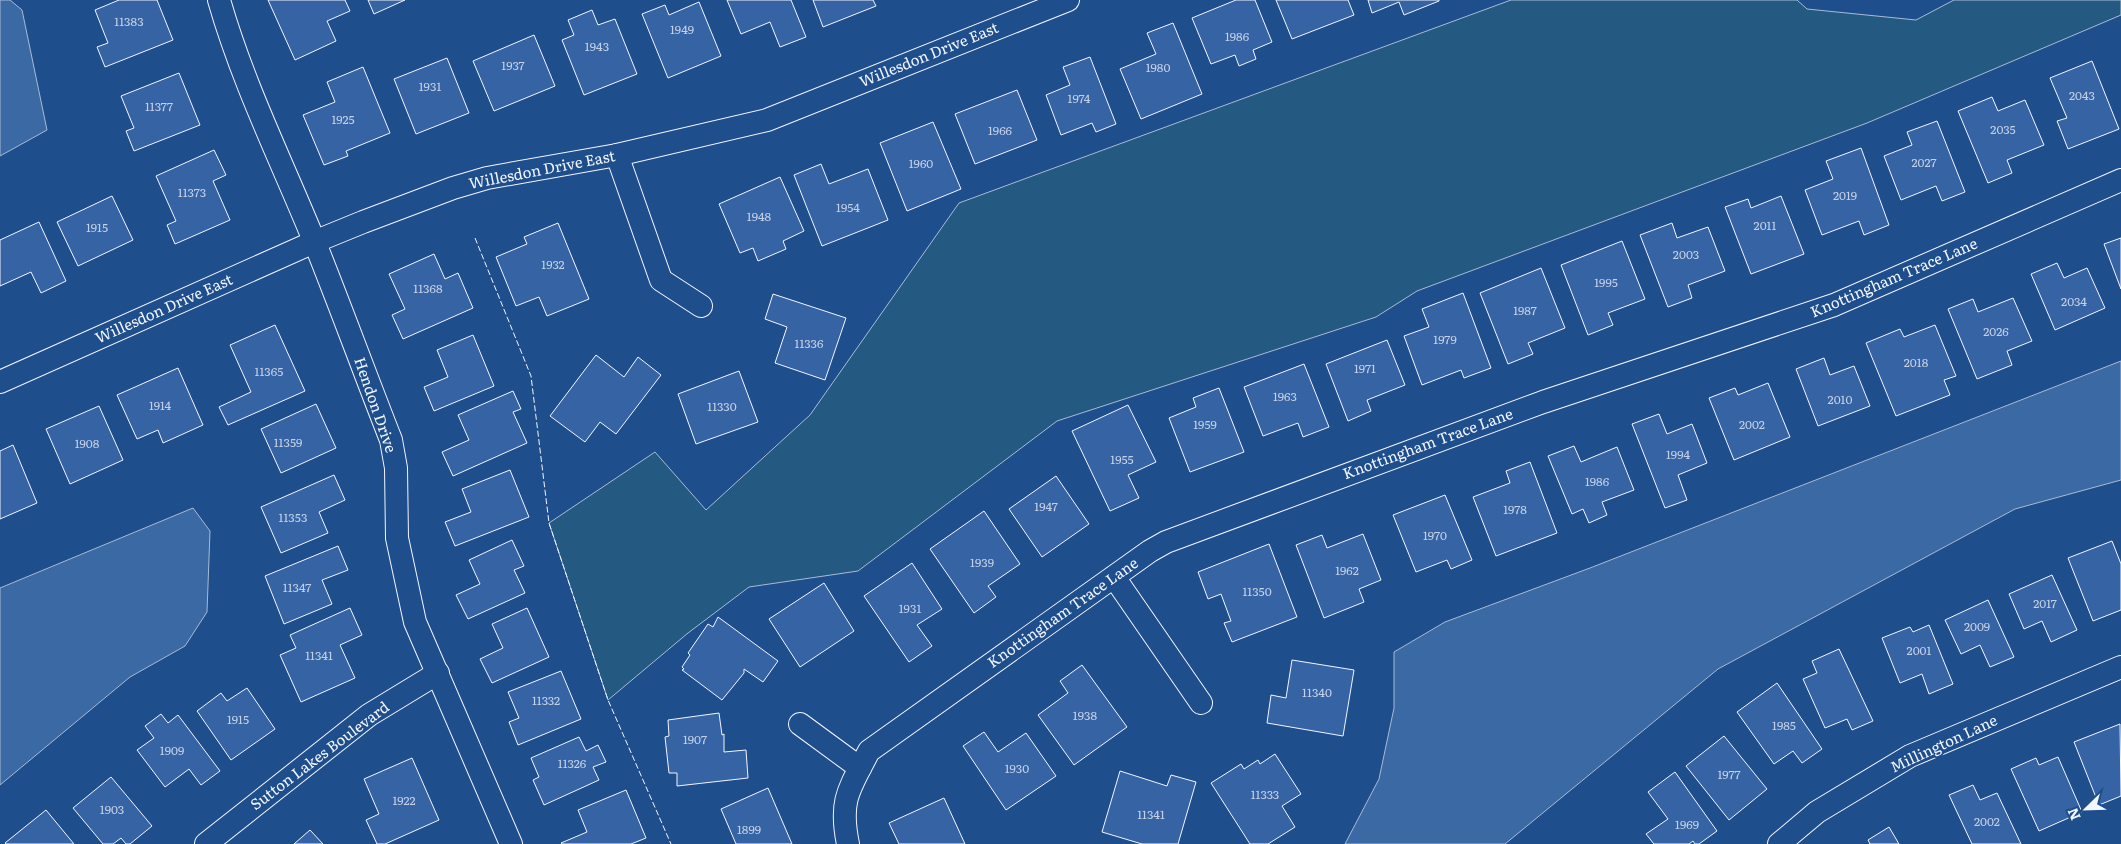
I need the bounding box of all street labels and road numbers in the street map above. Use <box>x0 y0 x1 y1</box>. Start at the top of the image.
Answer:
street label: Willesdon Drive East <box>855 15 1002 92</box>
street label: Willesdon Drive East <box>467 143 617 194</box>
street label: Knottingham Trace Lane <box>1806 231 1981 322</box>
street label: Willesdon Drive East <box>91 267 236 348</box>
street label: Hendon Drive <box>349 354 404 456</box>
street label: Knottingham Trace Lane <box>1339 401 1516 484</box>
street label: Knottingham Trace Lane <box>982 551 1142 673</box>
street label: Sutton Lakes Boulevard <box>245 695 393 815</box>
street label: Millington Lane <box>1886 708 2001 778</box>

